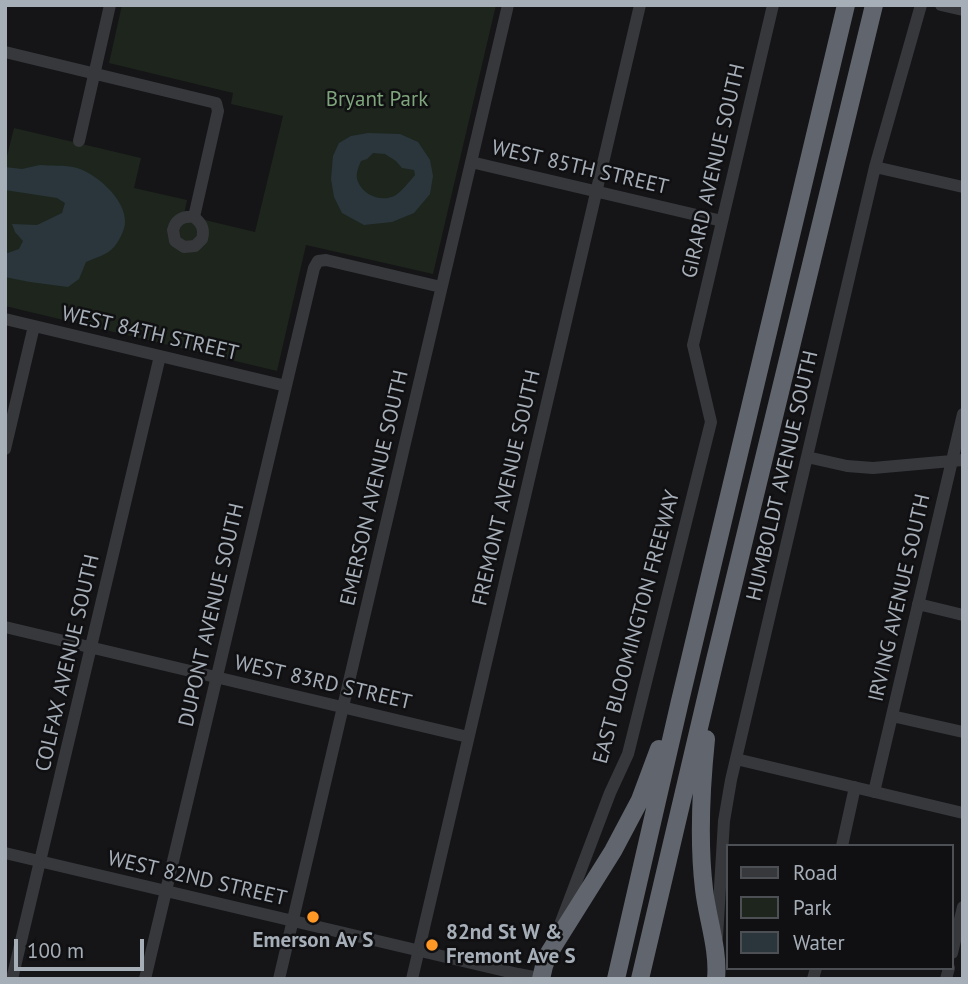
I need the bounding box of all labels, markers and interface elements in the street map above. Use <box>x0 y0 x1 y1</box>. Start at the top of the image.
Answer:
street label: GIRARD AVENUE SOUTH <box>677 61 751 281</box>
park label: Bryant Park <box>326 87 428 113</box>
street label: WEST 85TH STREET <box>489 135 671 201</box>
street label: WEST 84TH STREET <box>59 301 241 367</box>
street label: HUMBOLDT AVENUE SOUTH <box>742 348 824 604</box>
street label: EMERSON AVENUE SOUTH <box>336 368 414 608</box>
street label: FREMONT AVENUE SOUTH <box>468 368 546 608</box>
street label: EAST BLOOMINGTON FREEWAY <box>588 487 686 767</box>
street label: IRVING AVENUE SOUTH <box>864 492 936 704</box>
street label: DUPONT AVENUE SOUTH <box>174 501 250 729</box>
street label: COLFAX AVENUE SOUTH <box>31 552 105 774</box>
street label: WEST 83RD STREET <box>232 650 414 716</box>
legend <box>726 844 954 970</box>
street label: WEST 82ND STREET <box>105 846 289 912</box>
text: Road <box>793 859 837 886</box>
text: Park <box>793 894 832 921</box>
marker: Emerson Av S <box>305 909 321 925</box>
place label: 82nd St W & Fremont Ave S <box>446 920 576 970</box>
scale bar <box>18 925 147 969</box>
place label: Emerson Av S <box>253 928 373 954</box>
text: Water <box>793 929 845 956</box>
text: 100 m <box>27 937 84 964</box>
marker: 82nd St W & Fremont Ave S <box>424 937 440 953</box>

